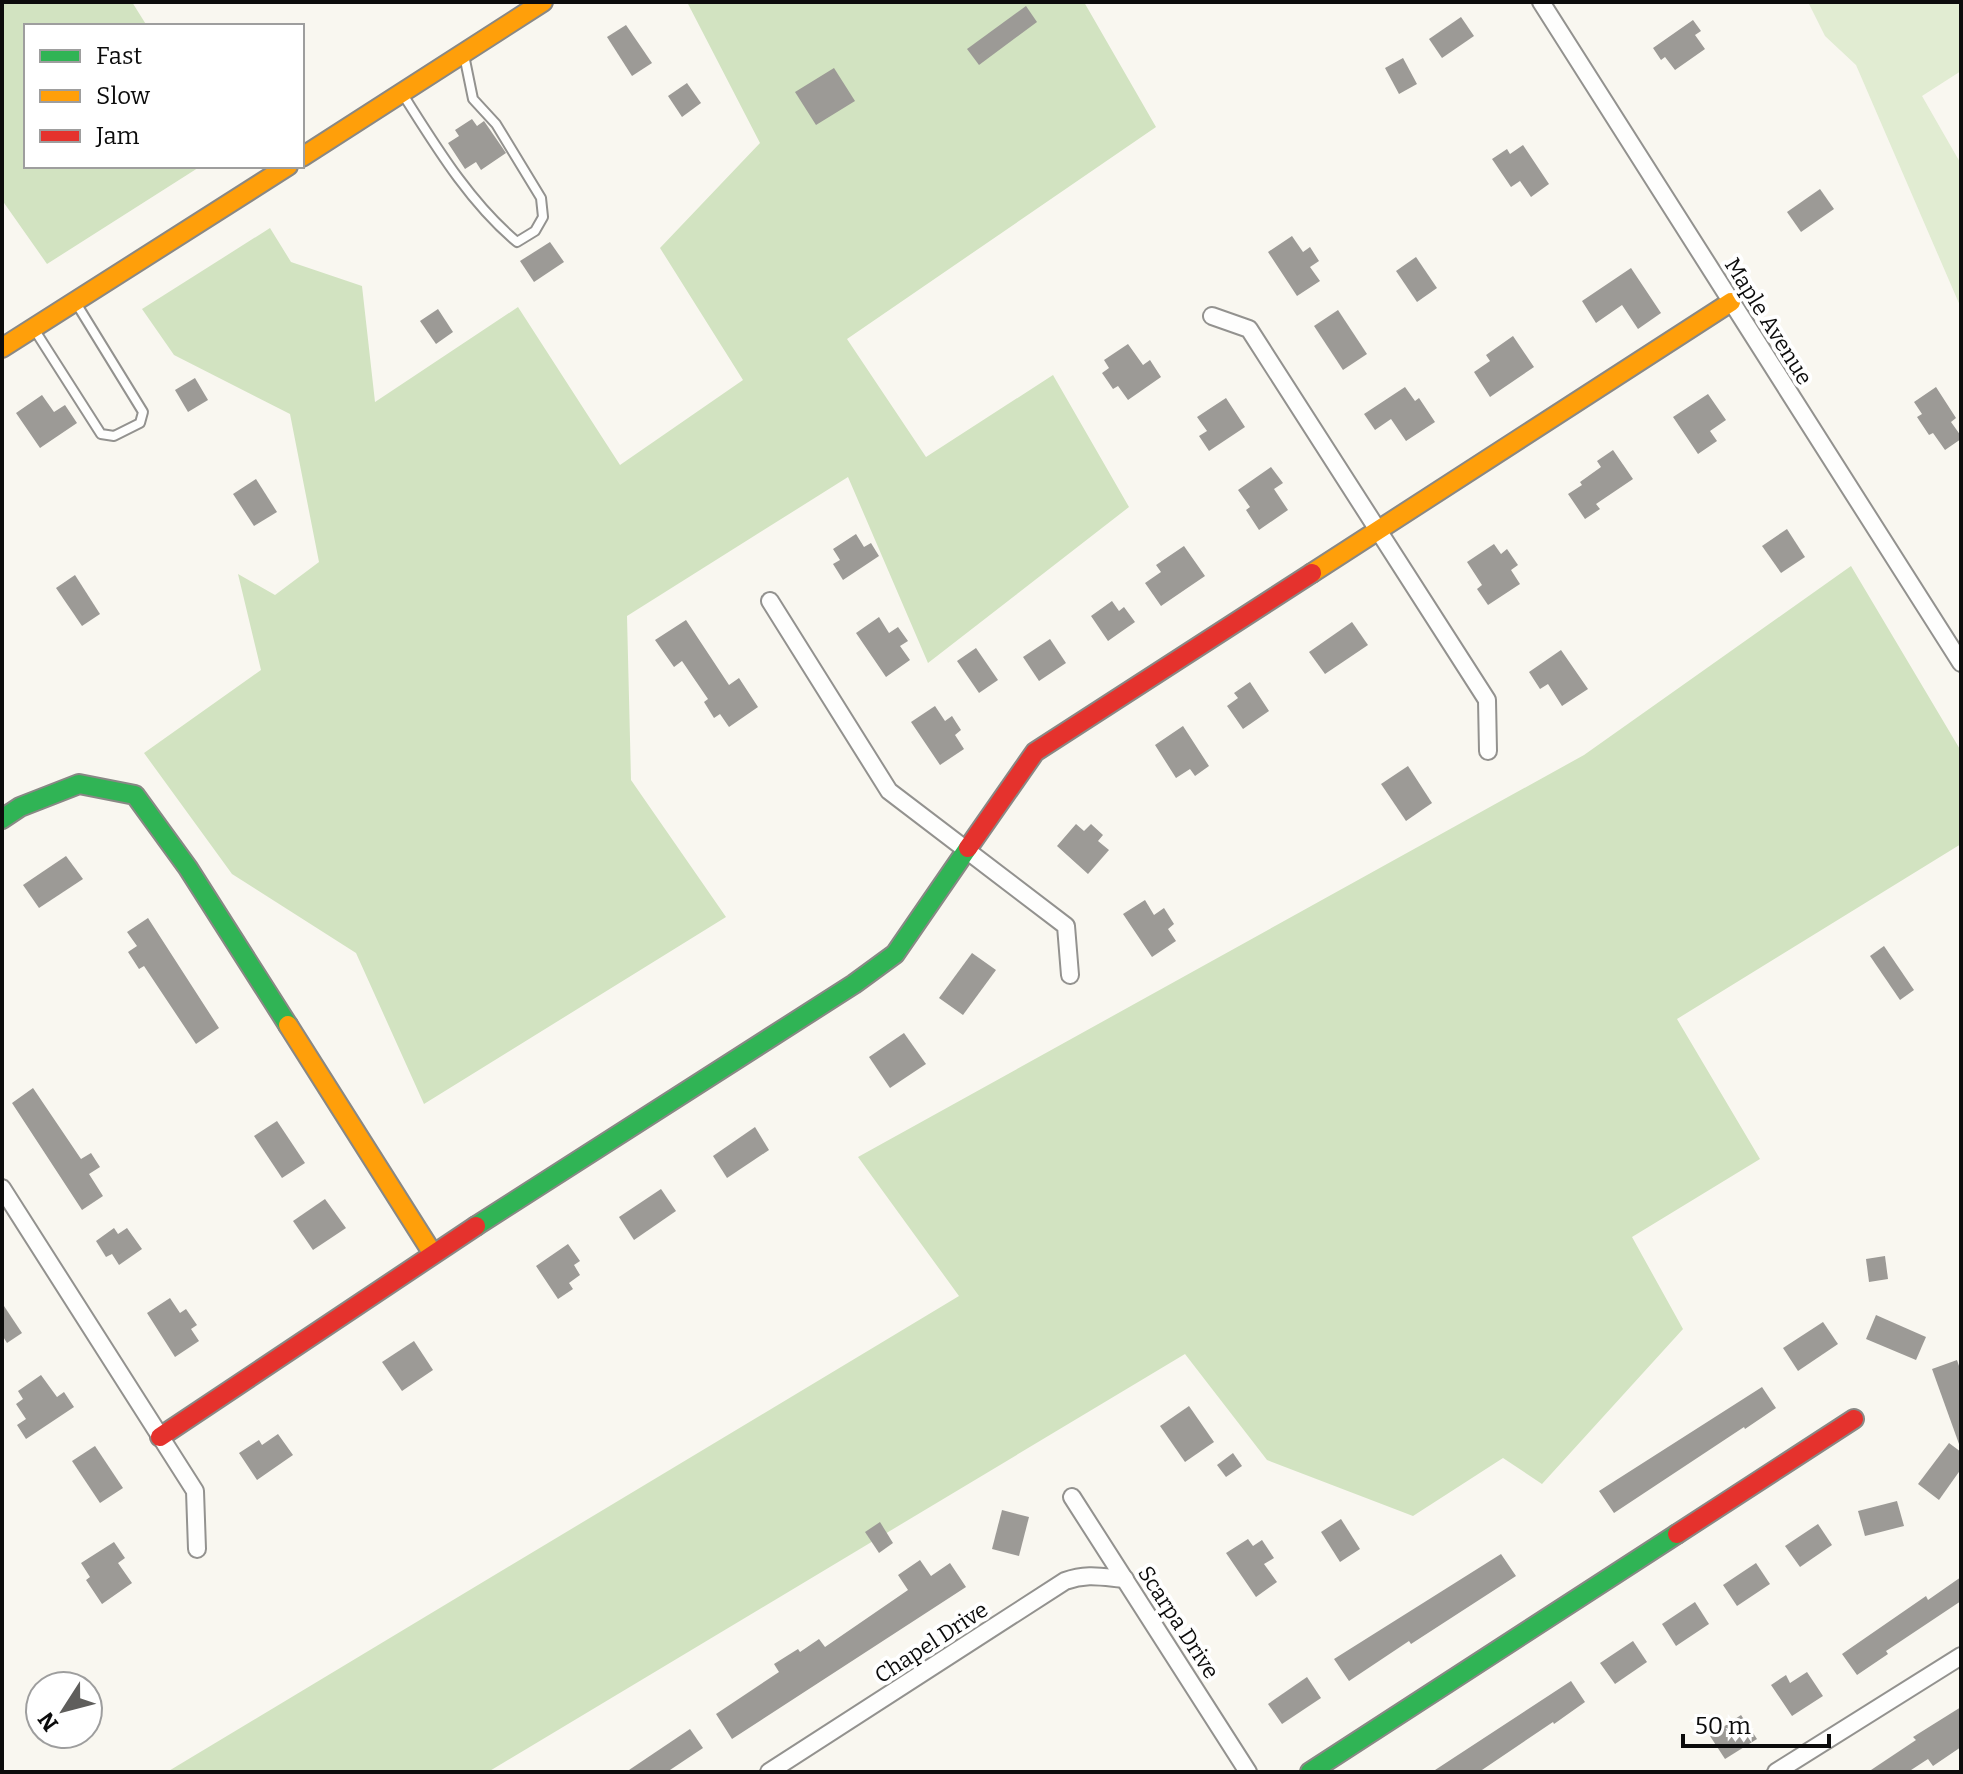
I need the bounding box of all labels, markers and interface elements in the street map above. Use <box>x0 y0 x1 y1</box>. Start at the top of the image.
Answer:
legend <box>24 24 304 168</box>
text: Fast <box>96 42 142 70</box>
text: Slow <box>96 82 151 110</box>
text: Jam <box>95 122 140 150</box>
street label: Maple Avenue <box>1719 253 1818 390</box>
street label: Scarpa Drive <box>1132 1561 1225 1684</box>
street label: Chapel Drive <box>870 1596 993 1689</box>
north arrow <box>24 1670 104 1750</box>
scale bar <box>1683 1698 1829 1748</box>
text: N <box>32 1707 64 1736</box>
text: 50 m <box>1695 1712 1751 1740</box>

